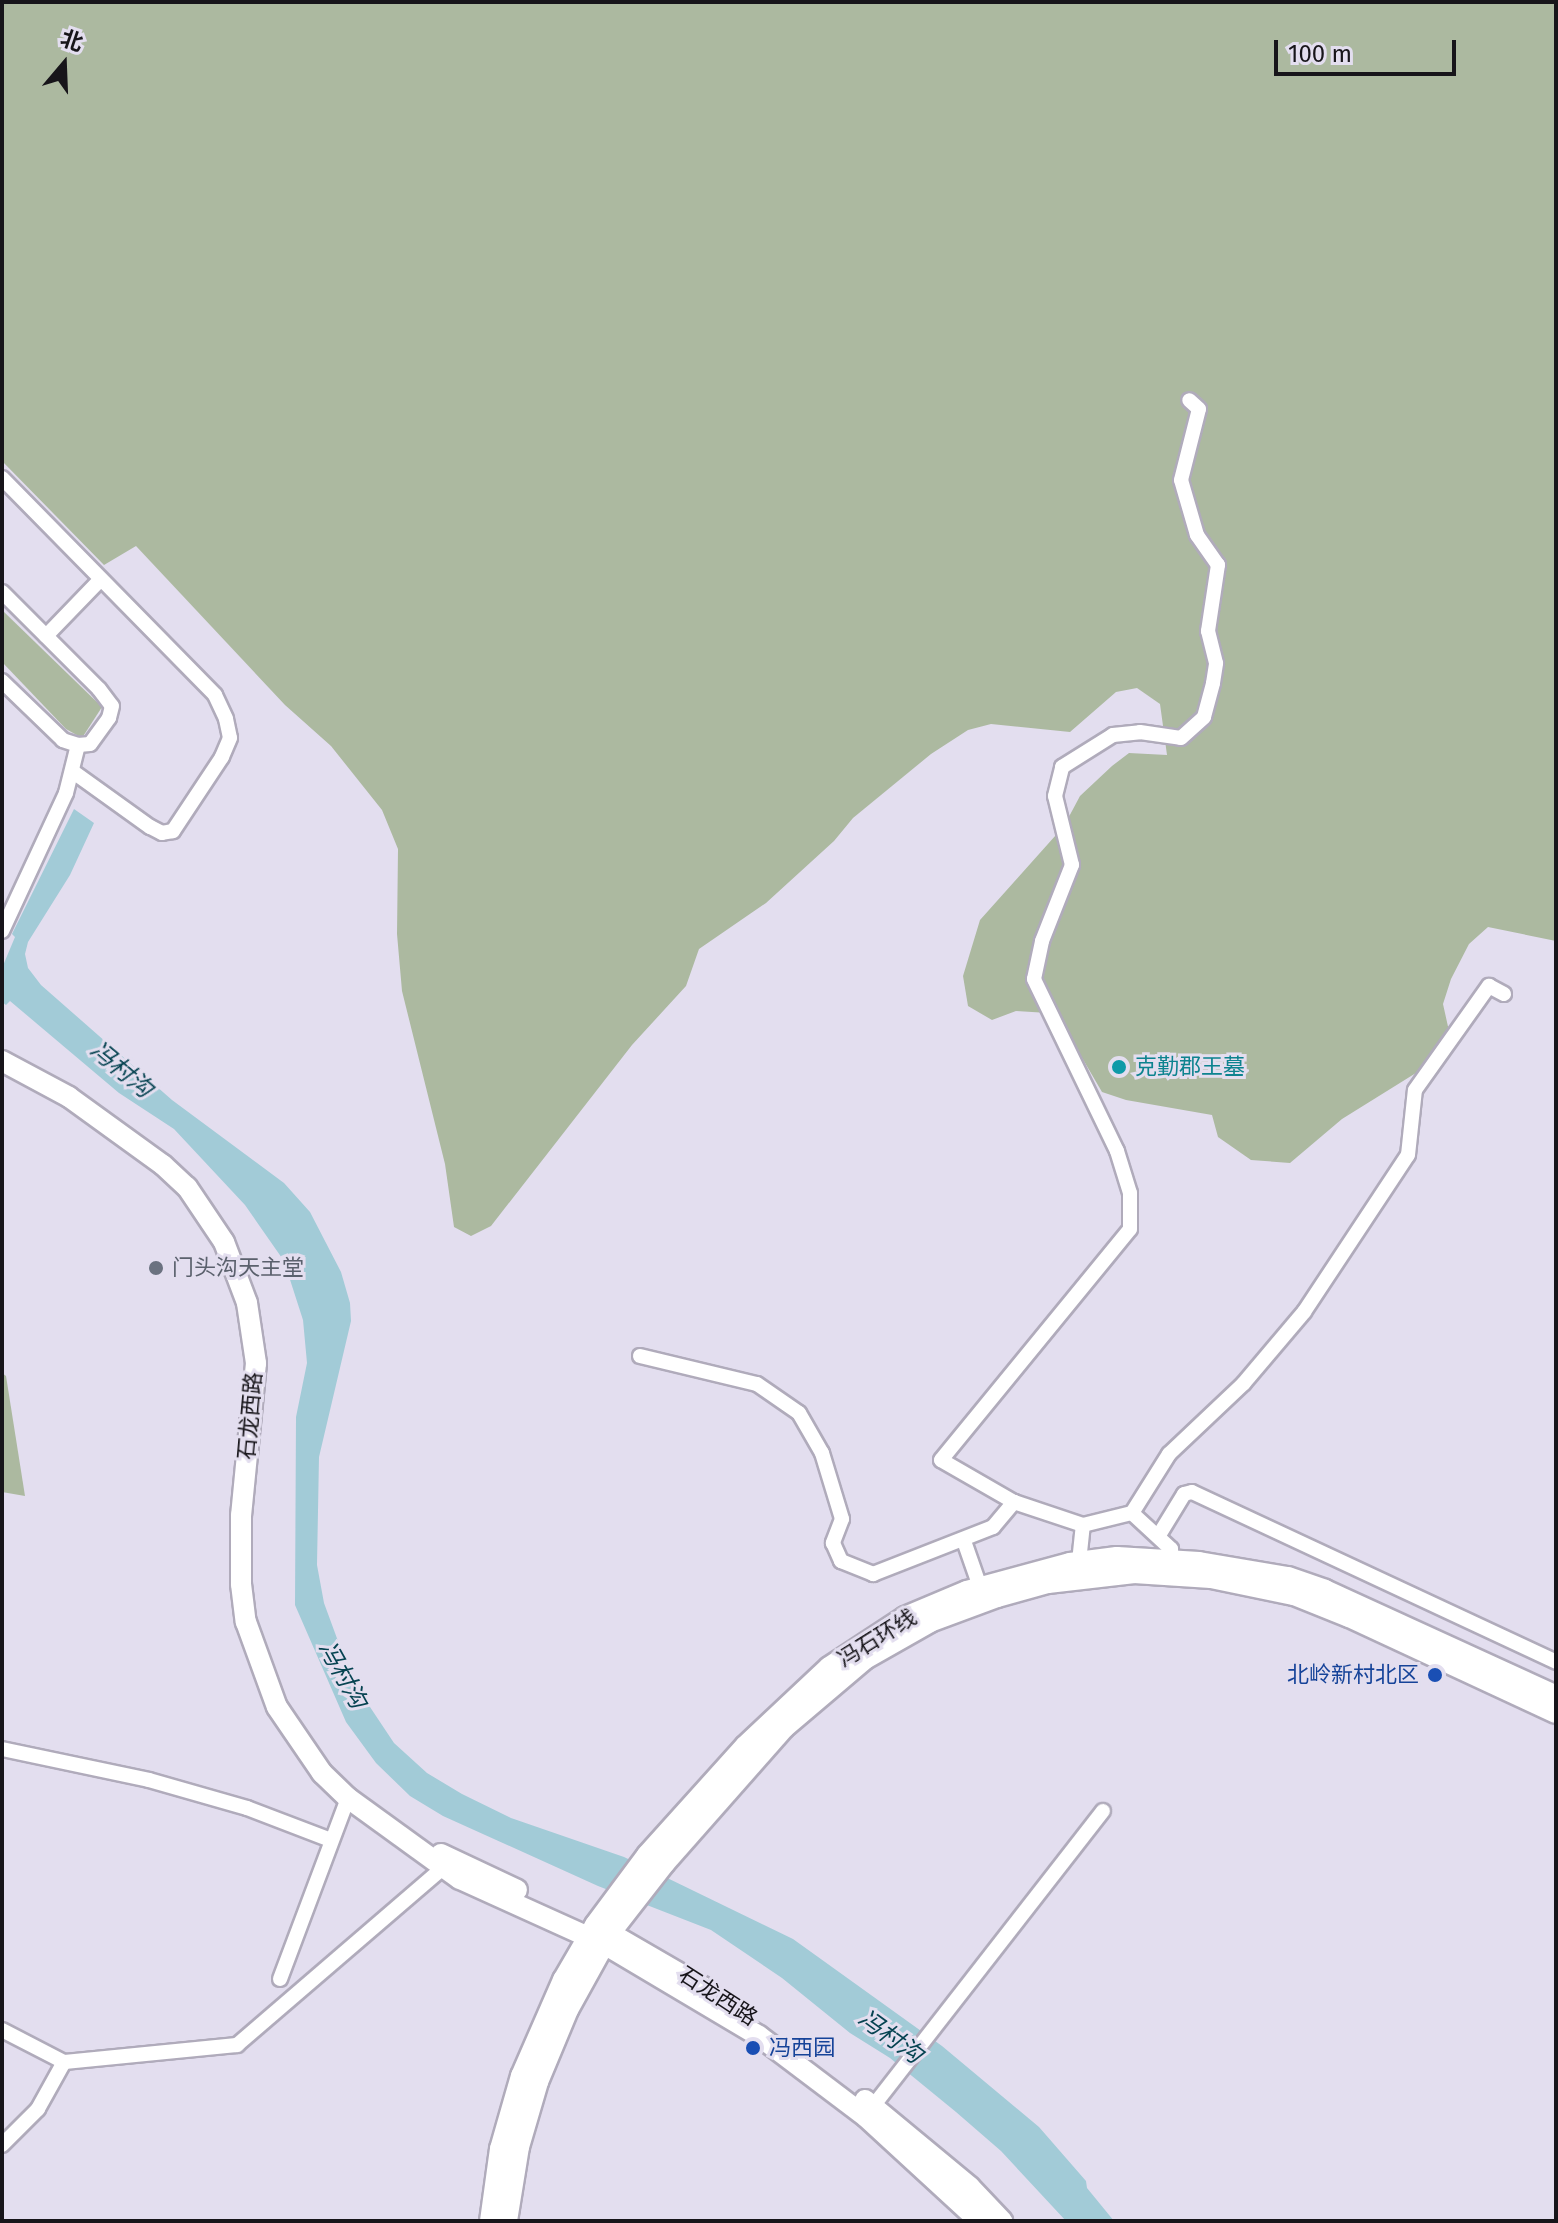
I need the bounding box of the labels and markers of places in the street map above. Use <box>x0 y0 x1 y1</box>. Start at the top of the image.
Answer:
place label: 克勤郡王墓 <box>1135 1054 1245 1080</box>
marker: 克勤郡王墓 <box>1110 1058 1128 1076</box>
place label: 门头沟天主堂 <box>172 1255 304 1281</box>
marker: 门头沟天主堂 <box>147 1259 165 1277</box>
place label: 北岭新村北区 <box>1287 1662 1419 1688</box>
marker: 北岭新村北区 <box>1426 1666 1444 1684</box>
place label: 冯西园 <box>769 2035 835 2061</box>
marker: 冯西园 <box>744 2039 762 2057</box>

